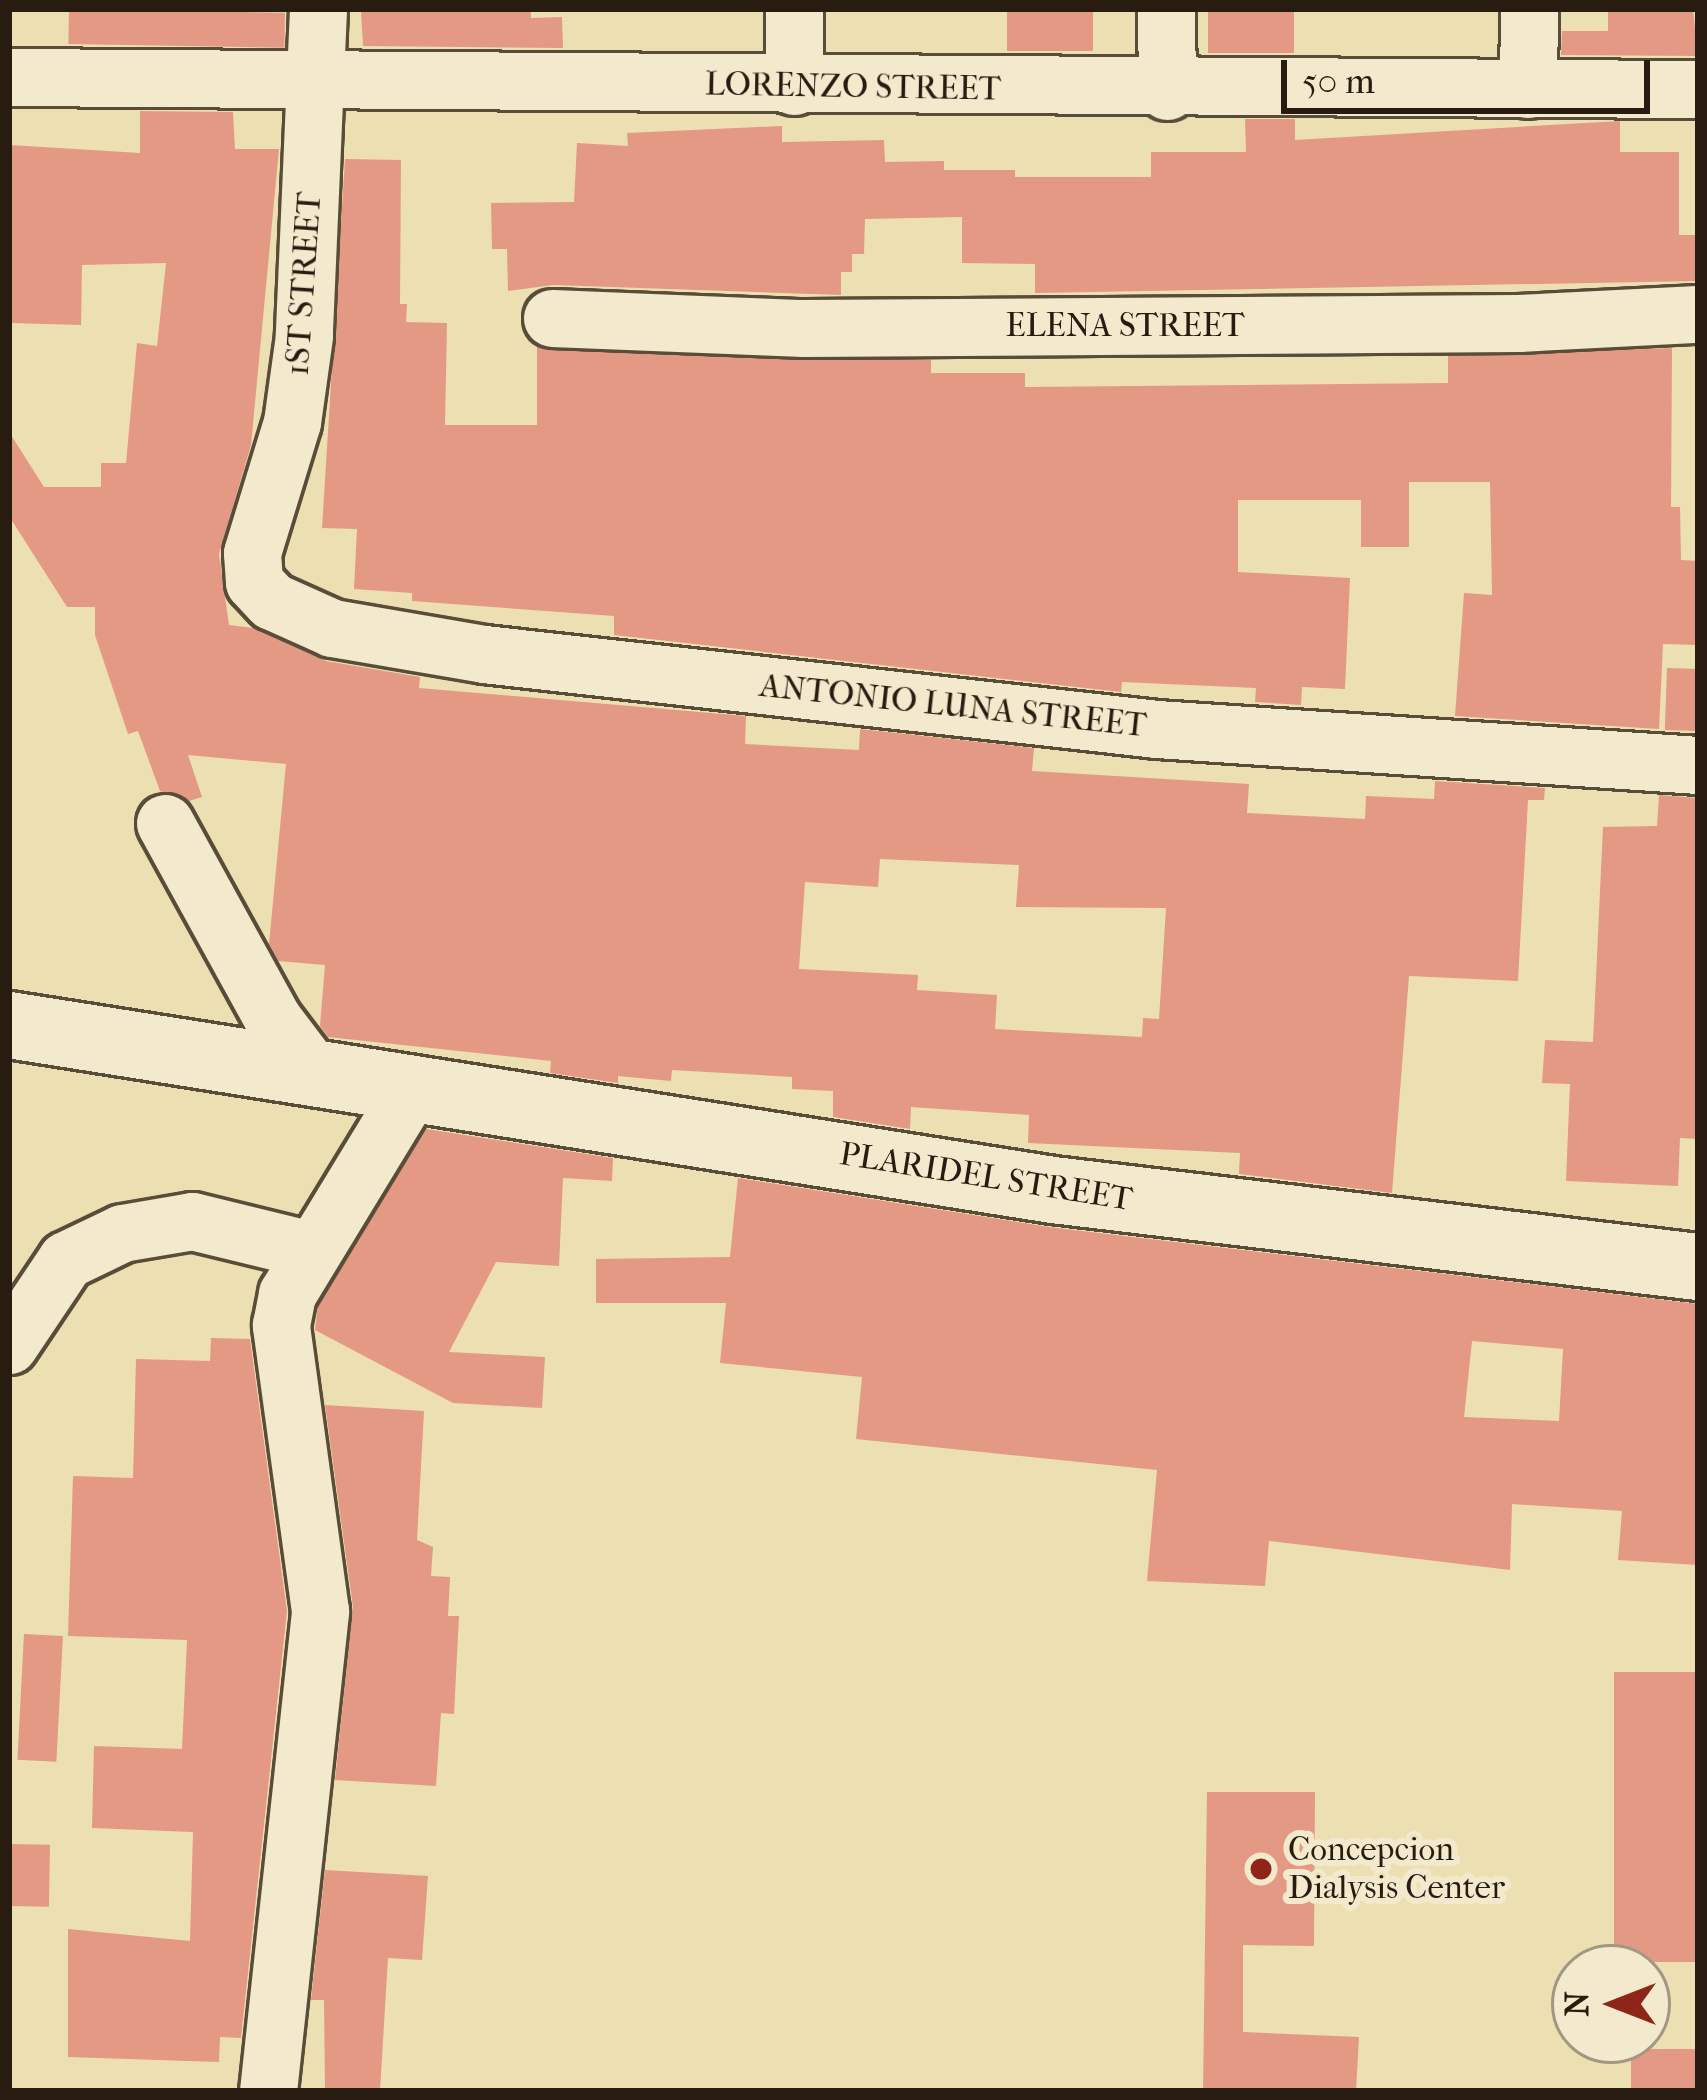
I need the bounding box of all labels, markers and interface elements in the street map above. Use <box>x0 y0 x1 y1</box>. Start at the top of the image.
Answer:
scale bar <box>1287 36 1656 110</box>
text: 50 m <box>1302 60 1375 102</box>
street label: LORENZO STREET <box>705 65 1001 109</box>
street label: 1ST STREET <box>278 191 330 377</box>
street label: ELENA STREET <box>1006 306 1244 346</box>
street label: ANTONIO LUNA STREET <box>758 666 1148 746</box>
street label: PLARIDEL STREET <box>837 1134 1135 1220</box>
place label: Concepcion Dialysis Center <box>1288 1830 1505 1908</box>
marker: Concepcion Dialysis Center <box>1245 1853 1277 1885</box>
north arrow <box>1551 1944 1671 2064</box>
text: N <box>1558 1991 1597 2017</box>

